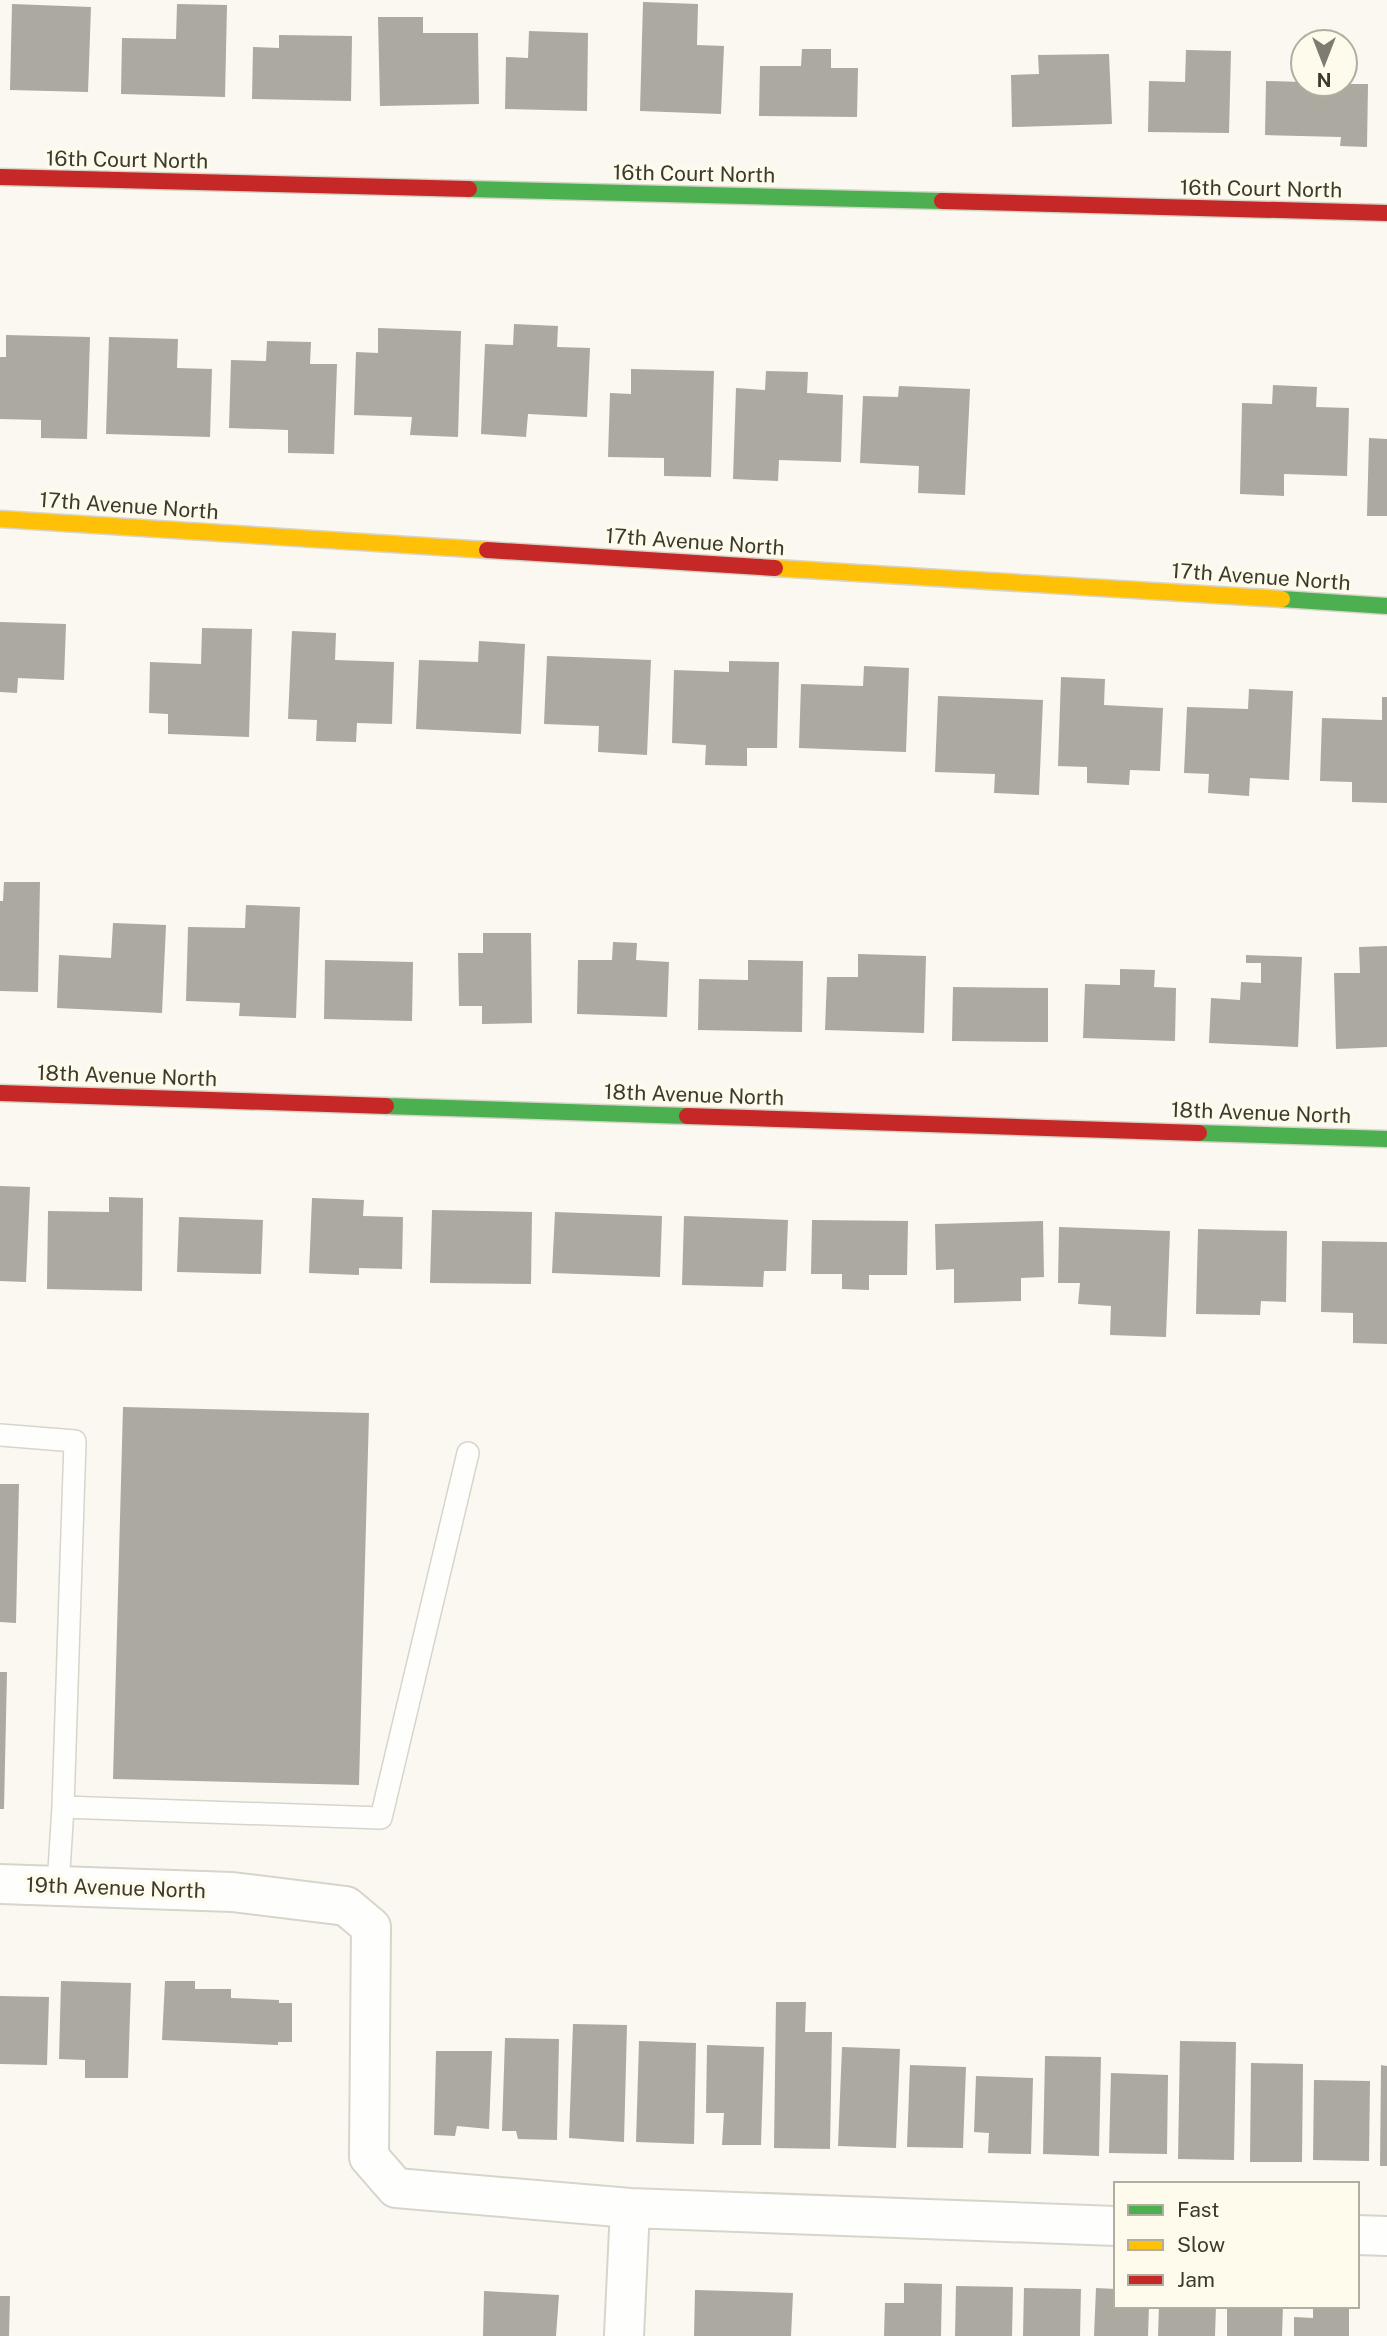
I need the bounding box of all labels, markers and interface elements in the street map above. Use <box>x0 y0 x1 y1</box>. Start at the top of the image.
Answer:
north arrow <box>1289 28 1359 98</box>
text: N <box>1317 69 1331 91</box>
street label: 16th Court North <box>46 146 208 173</box>
street label: 16th Court North <box>613 160 775 187</box>
street label: 16th Court North <box>1180 175 1342 202</box>
street label: 17th Avenue North <box>39 487 219 524</box>
street label: 17th Avenue North <box>605 523 785 560</box>
street label: 17th Avenue North <box>1171 558 1351 595</box>
street label: 18th Avenue North <box>36 1060 218 1091</box>
street label: 18th Avenue North <box>603 1079 785 1110</box>
street label: 18th Avenue North <box>1170 1097 1352 1128</box>
street label: 19th Avenue North <box>26 1872 206 1903</box>
legend <box>1114 2182 1359 2308</box>
text: Fast <box>1177 2197 1219 2222</box>
text: Slow <box>1177 2232 1225 2257</box>
text: Jam <box>1177 2267 1215 2292</box>

